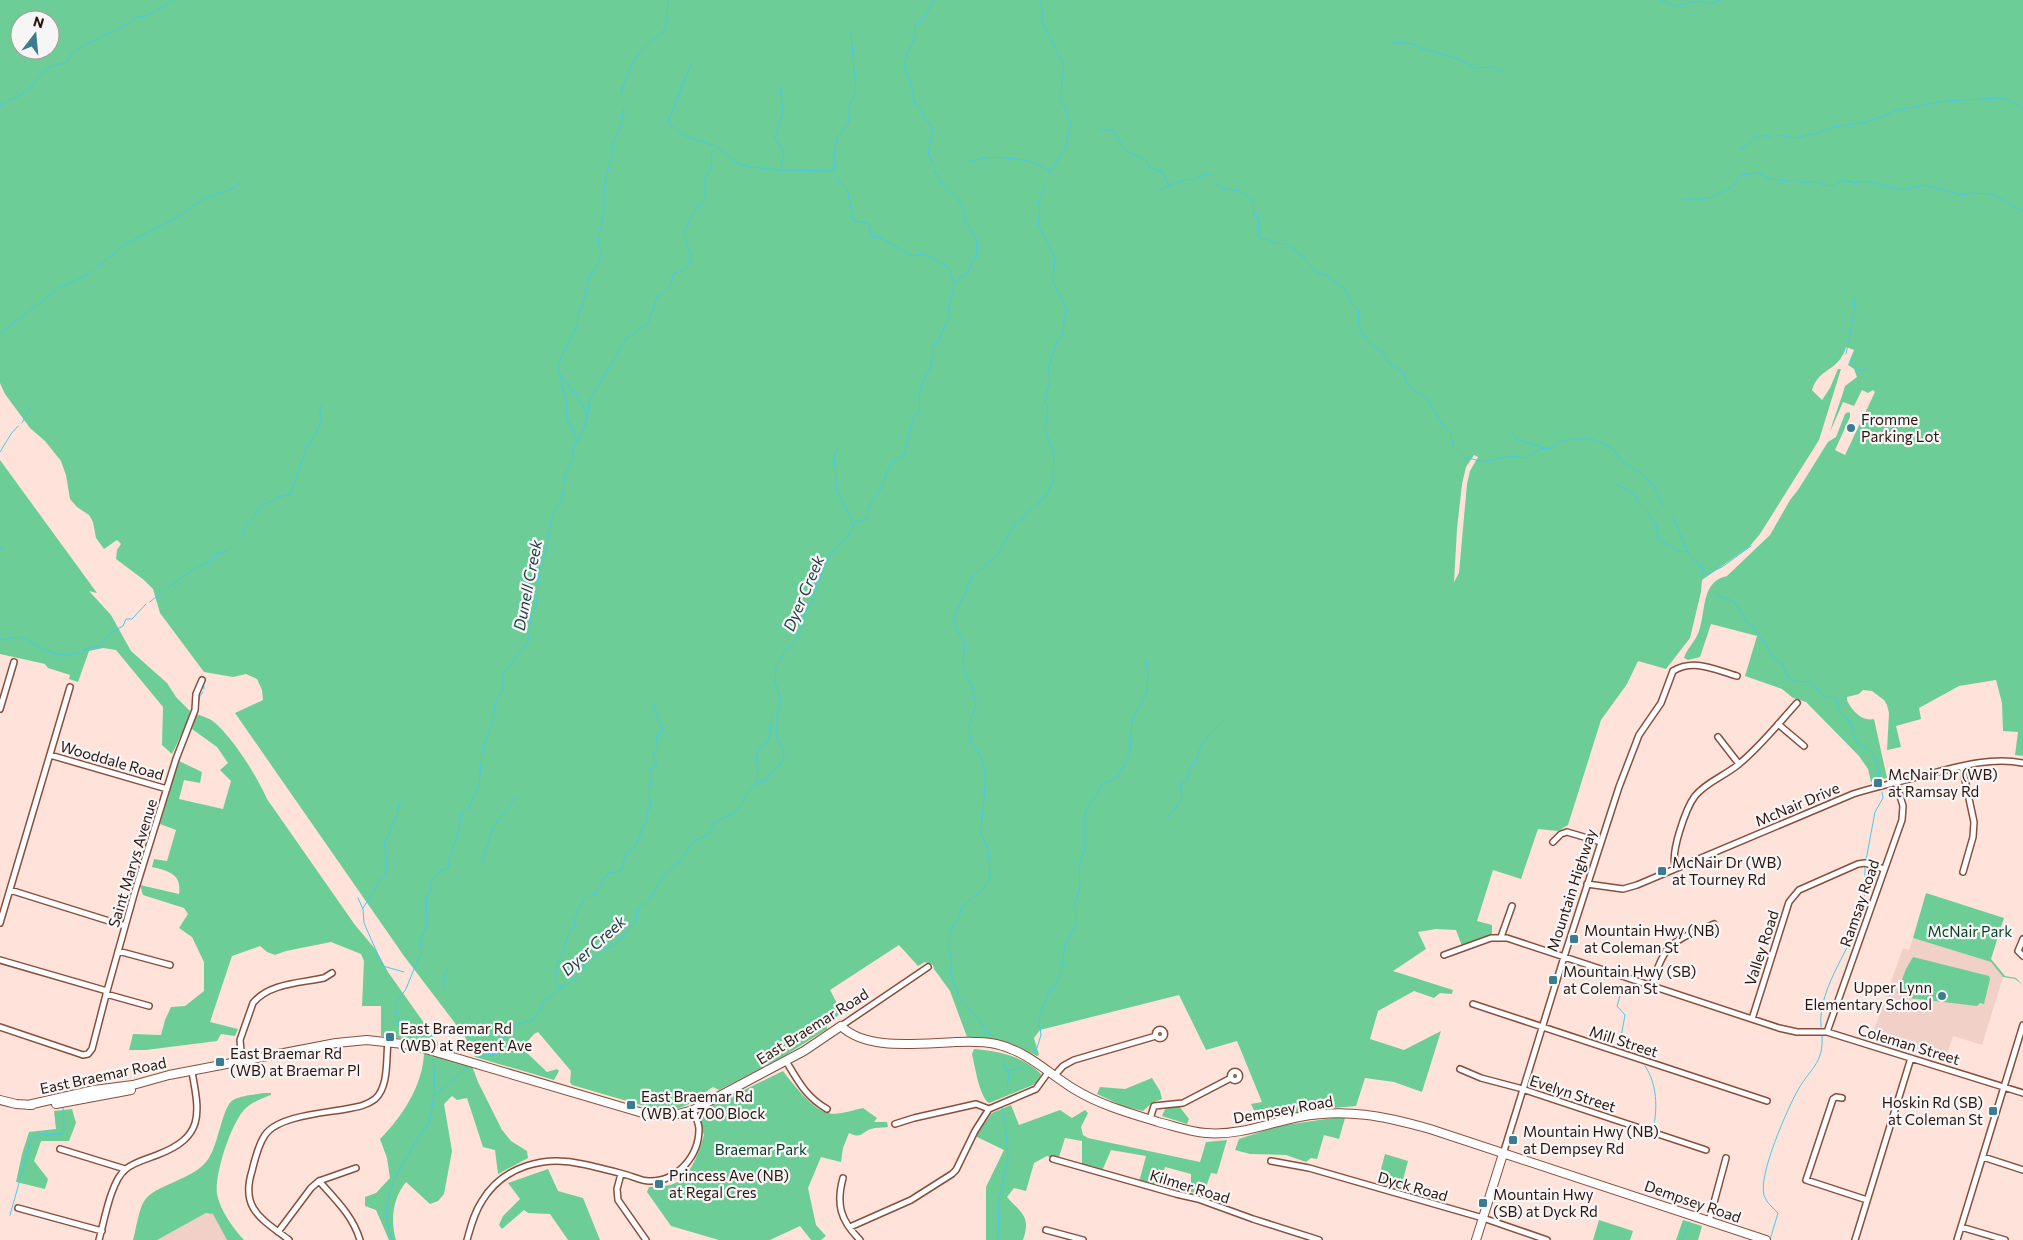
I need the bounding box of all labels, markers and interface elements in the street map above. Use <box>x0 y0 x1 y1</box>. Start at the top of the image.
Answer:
north arrow <box>10 10 60 60</box>
text: N <box>31 12 46 32</box>
place label: Fromme Parking Lot <box>1861 410 1939 445</box>
marker: Fromme Parking Lot <box>1845 422 1857 434</box>
water label: Dunell Creek <box>509 538 545 632</box>
water label: Dyer Creek <box>779 552 828 634</box>
street label: Wooddale Road <box>58 737 166 783</box>
place label: McNair Dr (WB) at Ramsay Rd <box>1888 765 1998 800</box>
marker: McNair Dr (WB) at Ramsay Rd <box>1872 777 1884 789</box>
street label: McNair Drive <box>1752 778 1842 830</box>
street label: Saint Marys Avenue <box>104 796 160 929</box>
street label: Mountain Highway <box>1543 826 1599 954</box>
place label: McNair Dr (WB) at Tourney Rd <box>1672 853 1782 888</box>
street label: Ramsay Road <box>1836 857 1882 949</box>
marker: McNair Dr (WB) at Tourney Rd <box>1656 865 1668 877</box>
street label: Valley Road <box>1740 908 1782 988</box>
water label: Dyer Creek <box>557 911 629 979</box>
place label: Mountain Hwy (NB) at Coleman St <box>1584 921 1720 956</box>
park label: McNair Park <box>1928 922 2013 940</box>
marker: Mountain Hwy (NB) at Coleman St <box>1568 933 1580 945</box>
place label: Mountain Hwy (SB) at Coleman St <box>1563 962 1696 997</box>
marker: Mountain Hwy (SB) at Coleman St <box>1547 974 1559 986</box>
place label: Upper Lynn Elementary School <box>1805 978 1932 1013</box>
street label: East Braemar Road <box>753 984 871 1068</box>
marker: Upper Lynn Elementary School <box>1936 990 1948 1002</box>
place label: East Braemar Rd (WB) at Regent Ave <box>400 1019 532 1054</box>
street label: Coleman Street <box>1856 1020 1962 1068</box>
street label: Mill Street <box>1587 1021 1661 1061</box>
marker: East Braemar Rd (WB) at Regent Ave <box>384 1031 396 1043</box>
place label: East Braemar Rd (WB) at Braemar Pl <box>230 1044 360 1079</box>
street label: East Braemar Road <box>38 1053 168 1097</box>
marker: East Braemar Rd (WB) at Braemar Pl <box>214 1056 226 1068</box>
street label: Evelyn Street <box>1528 1071 1618 1115</box>
place label: East Braemar Rd (WB) at 700 Block <box>641 1087 765 1122</box>
street label: Dempsey Road <box>1232 1091 1334 1127</box>
place label: Hoskin Rd (SB) at Coleman St <box>1882 1093 1983 1128</box>
marker: East Braemar Rd (WB) at 700 Block <box>625 1099 637 1111</box>
marker: Hoskin Rd (SB) at Coleman St <box>1987 1105 1999 1117</box>
place label: Mountain Hwy (NB) at Dempsey Rd <box>1523 1122 1659 1157</box>
marker: Mountain Hwy (NB) at Dempsey Rd <box>1507 1134 1519 1146</box>
park label: Braemar Park <box>715 1140 807 1158</box>
street label: Kilmer Road <box>1148 1165 1232 1207</box>
place label: Princess Ave (NB) at Regal Cres <box>669 1166 789 1201</box>
street label: Dyck Road <box>1376 1167 1450 1205</box>
street label: Dempsey Road <box>1642 1176 1744 1226</box>
marker: Princess Ave (NB) at Regal Cres <box>653 1178 665 1190</box>
place label: Mountain Hwy (SB) at Dyck Rd <box>1493 1185 1598 1220</box>
marker: Mountain Hwy (SB) at Dyck Rd <box>1477 1197 1489 1209</box>

